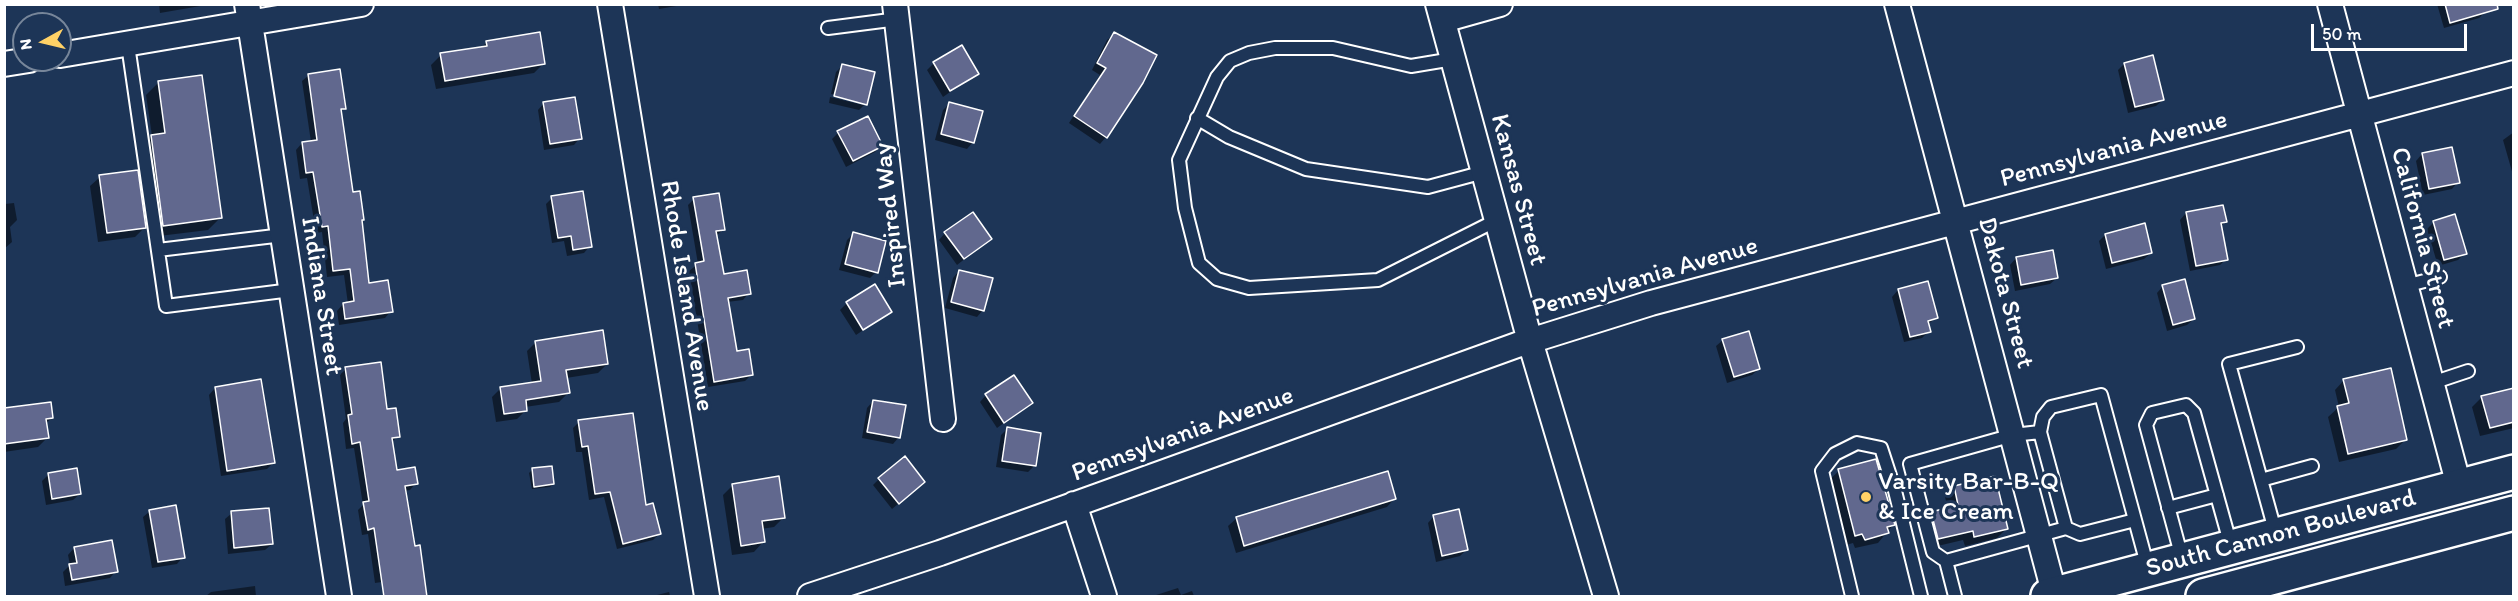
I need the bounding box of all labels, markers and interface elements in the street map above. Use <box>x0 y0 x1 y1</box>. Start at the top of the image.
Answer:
north arrow <box>12 12 72 72</box>
scale bar <box>2314 12 2470 50</box>
text: 50 m <box>2322 23 2362 45</box>
text: N <box>16 38 36 51</box>
street label: Pennsylvania Avenue <box>1997 105 2231 195</box>
street label: Kansas Street <box>1483 111 1553 269</box>
street label: Inspired Way <box>868 141 914 289</box>
street label: California Street <box>2383 144 2461 332</box>
street label: Rhode Island Avenue <box>652 178 720 414</box>
street label: Indiana Street <box>293 214 349 378</box>
street label: Dakota Street <box>1970 214 2040 372</box>
street label: Pennsylvania Avenue <box>1528 231 1762 325</box>
street label: Pennsylvania Avenue <box>1068 380 1298 490</box>
place label: Varsity Bar-B-Q & Ice Cream <box>1878 466 2059 528</box>
street label: South Cannon Boulevard <box>2143 483 2419 585</box>
marker: Varsity Bar-B-Q & Ice Cream <box>1859 490 1873 504</box>

